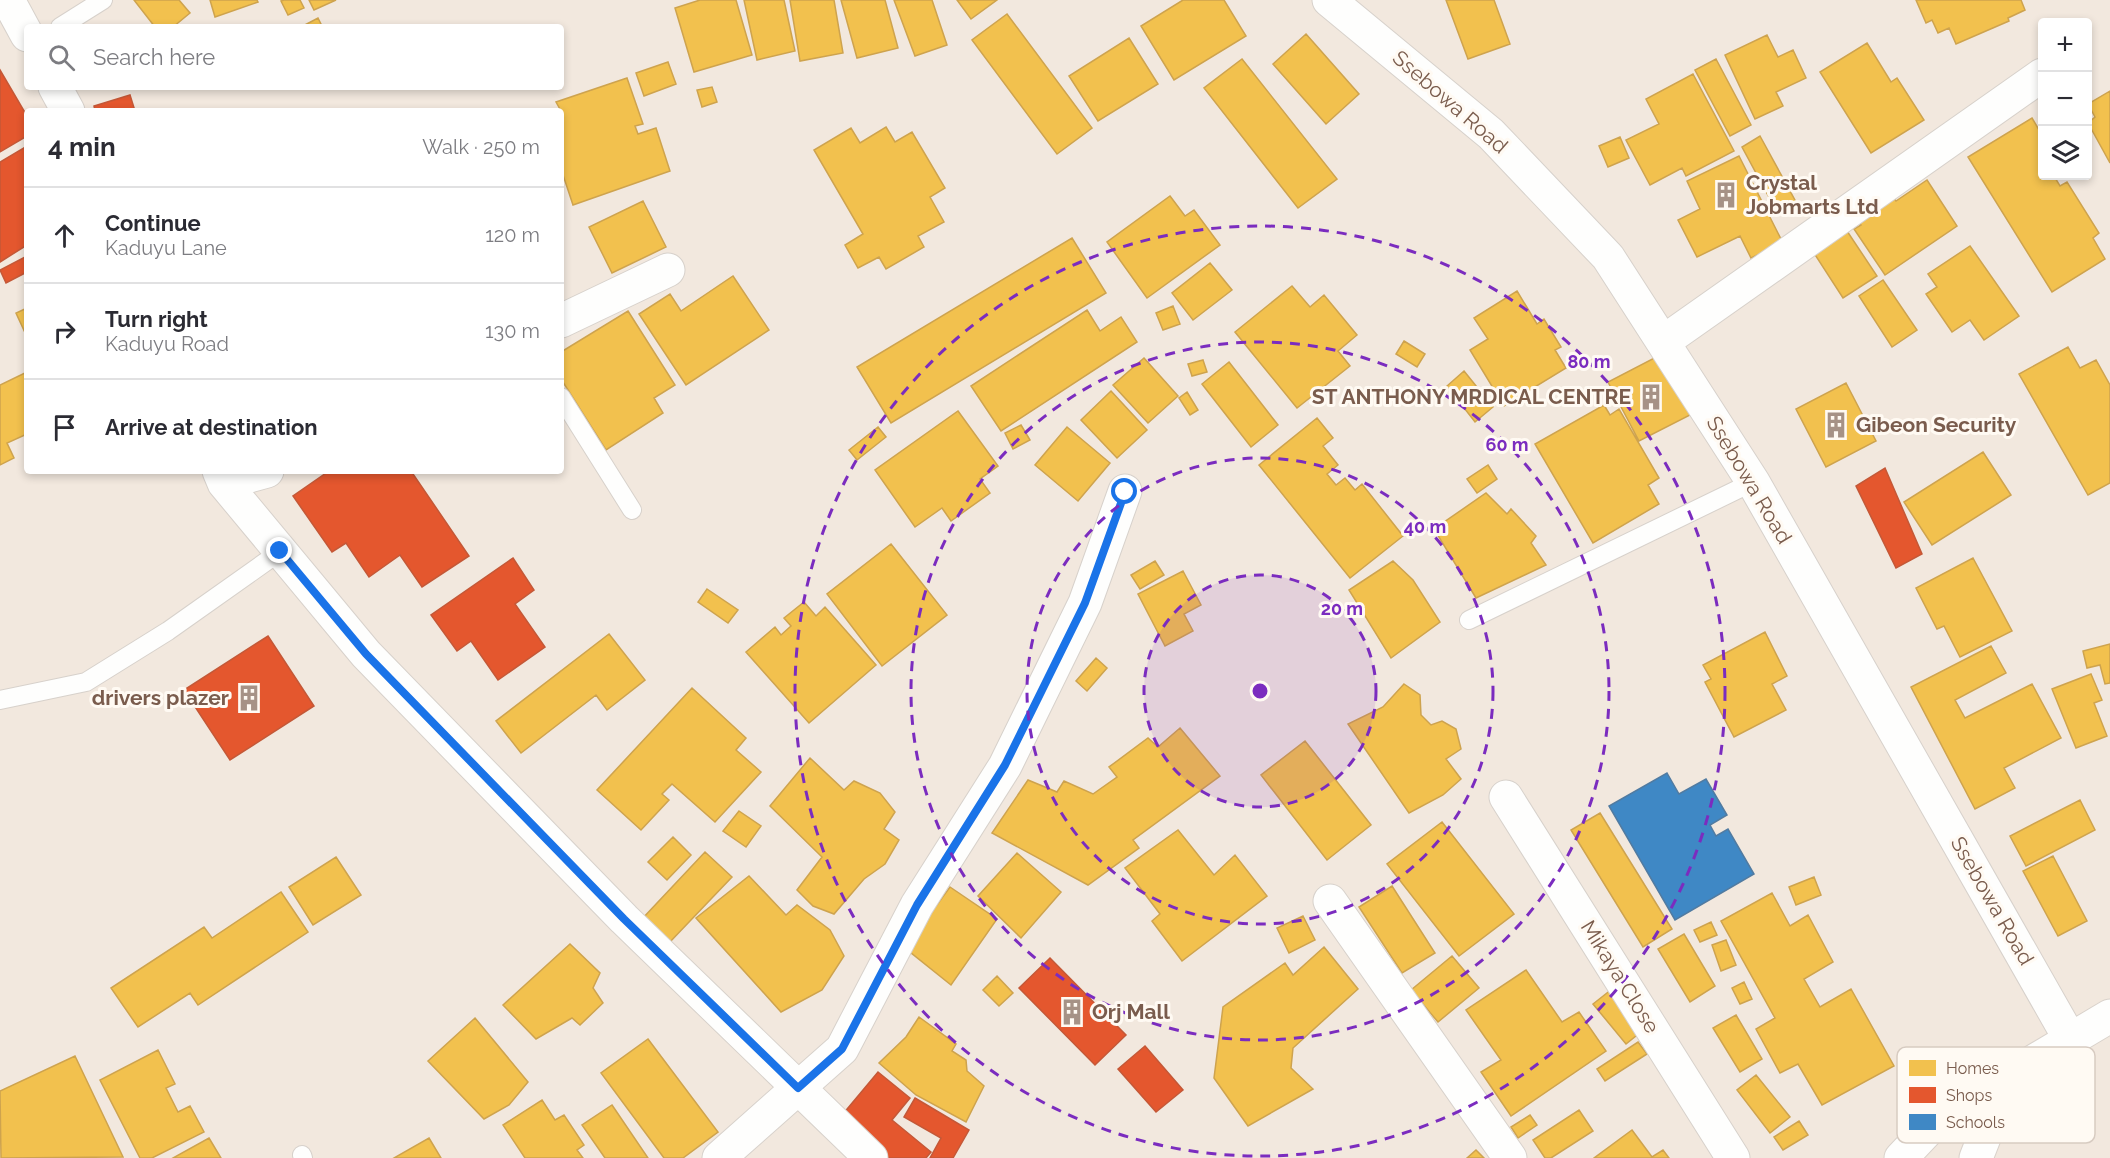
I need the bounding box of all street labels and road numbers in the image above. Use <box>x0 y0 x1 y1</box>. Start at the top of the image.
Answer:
street label: Ssebowa Road <box>1388 45 1513 158</box>
street label: Ssebowa Road <box>1702 412 1797 548</box>
street label: Ssebowa Road <box>1946 832 2039 969</box>
street label: Mikaya Close <box>1576 916 1665 1038</box>

